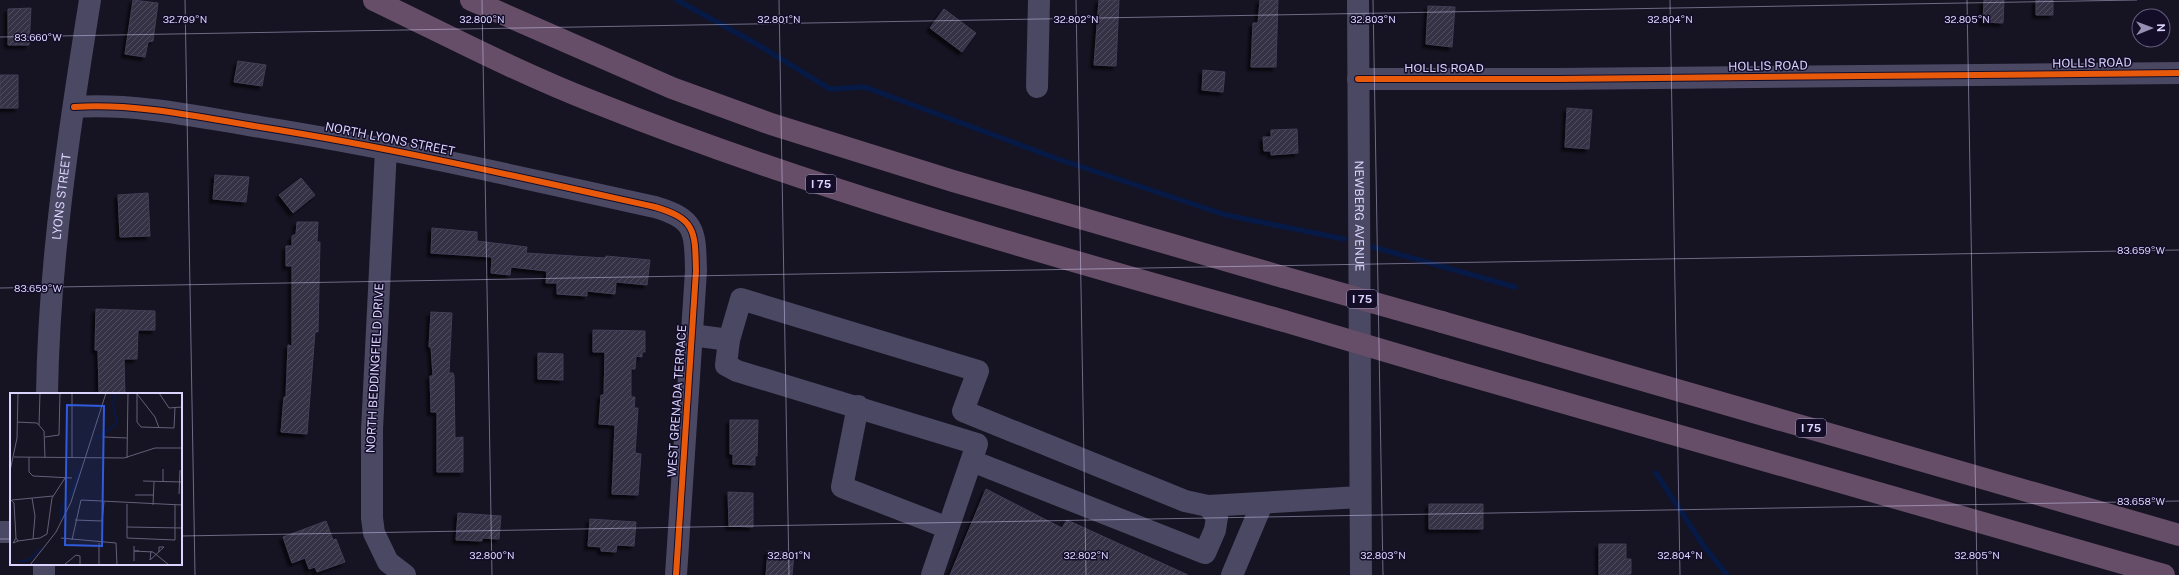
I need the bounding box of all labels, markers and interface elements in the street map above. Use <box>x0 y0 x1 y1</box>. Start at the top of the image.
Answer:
north arrow <box>2131 8 2171 48</box>
text: 32.799°N <box>163 13 207 25</box>
text: 32.800°N <box>459 13 505 25</box>
text: 32.801°N <box>757 13 801 25</box>
text: 32.802°N <box>1053 13 1099 25</box>
text: 32.803°N <box>1350 13 1396 25</box>
text: 32.804°N <box>1647 13 1693 25</box>
text: 32.805°N <box>1944 13 1990 25</box>
text: N <box>2155 23 2167 32</box>
text: 83.660°W <box>14 31 62 43</box>
street label: HOLLIS ROAD <box>2052 55 2132 71</box>
street label: HOLLIS ROAD <box>1728 58 1808 74</box>
street label: HOLLIS ROAD <box>1404 61 1484 75</box>
street label: NORTH LYONS STREET <box>324 120 456 158</box>
street label: LYONS STREET <box>50 152 74 241</box>
street label: NEWBERG AVENUE <box>1352 160 1366 272</box>
road number: I 75 <box>806 175 836 193</box>
text: 83.659°W <box>2117 244 2165 256</box>
text: 83.659°W <box>14 282 62 294</box>
street label: NORTH BEDDINGFIELD DRIVE <box>364 283 386 453</box>
road number: I 75 <box>1347 290 1377 308</box>
street label: WEST GRENADA TERRACE <box>665 324 689 478</box>
inset map <box>10 393 182 565</box>
road number: I 75 <box>1796 419 1826 437</box>
text: 83.658°W <box>2117 495 2166 507</box>
text: 32.800°N <box>469 549 515 561</box>
text: 32.801°N <box>767 549 811 561</box>
text: 32.802°N <box>1063 549 1109 561</box>
text: 32.803°N <box>1360 549 1406 561</box>
text: 32.804°N <box>1657 549 1703 561</box>
text: 32.805°N <box>1954 549 2000 561</box>

